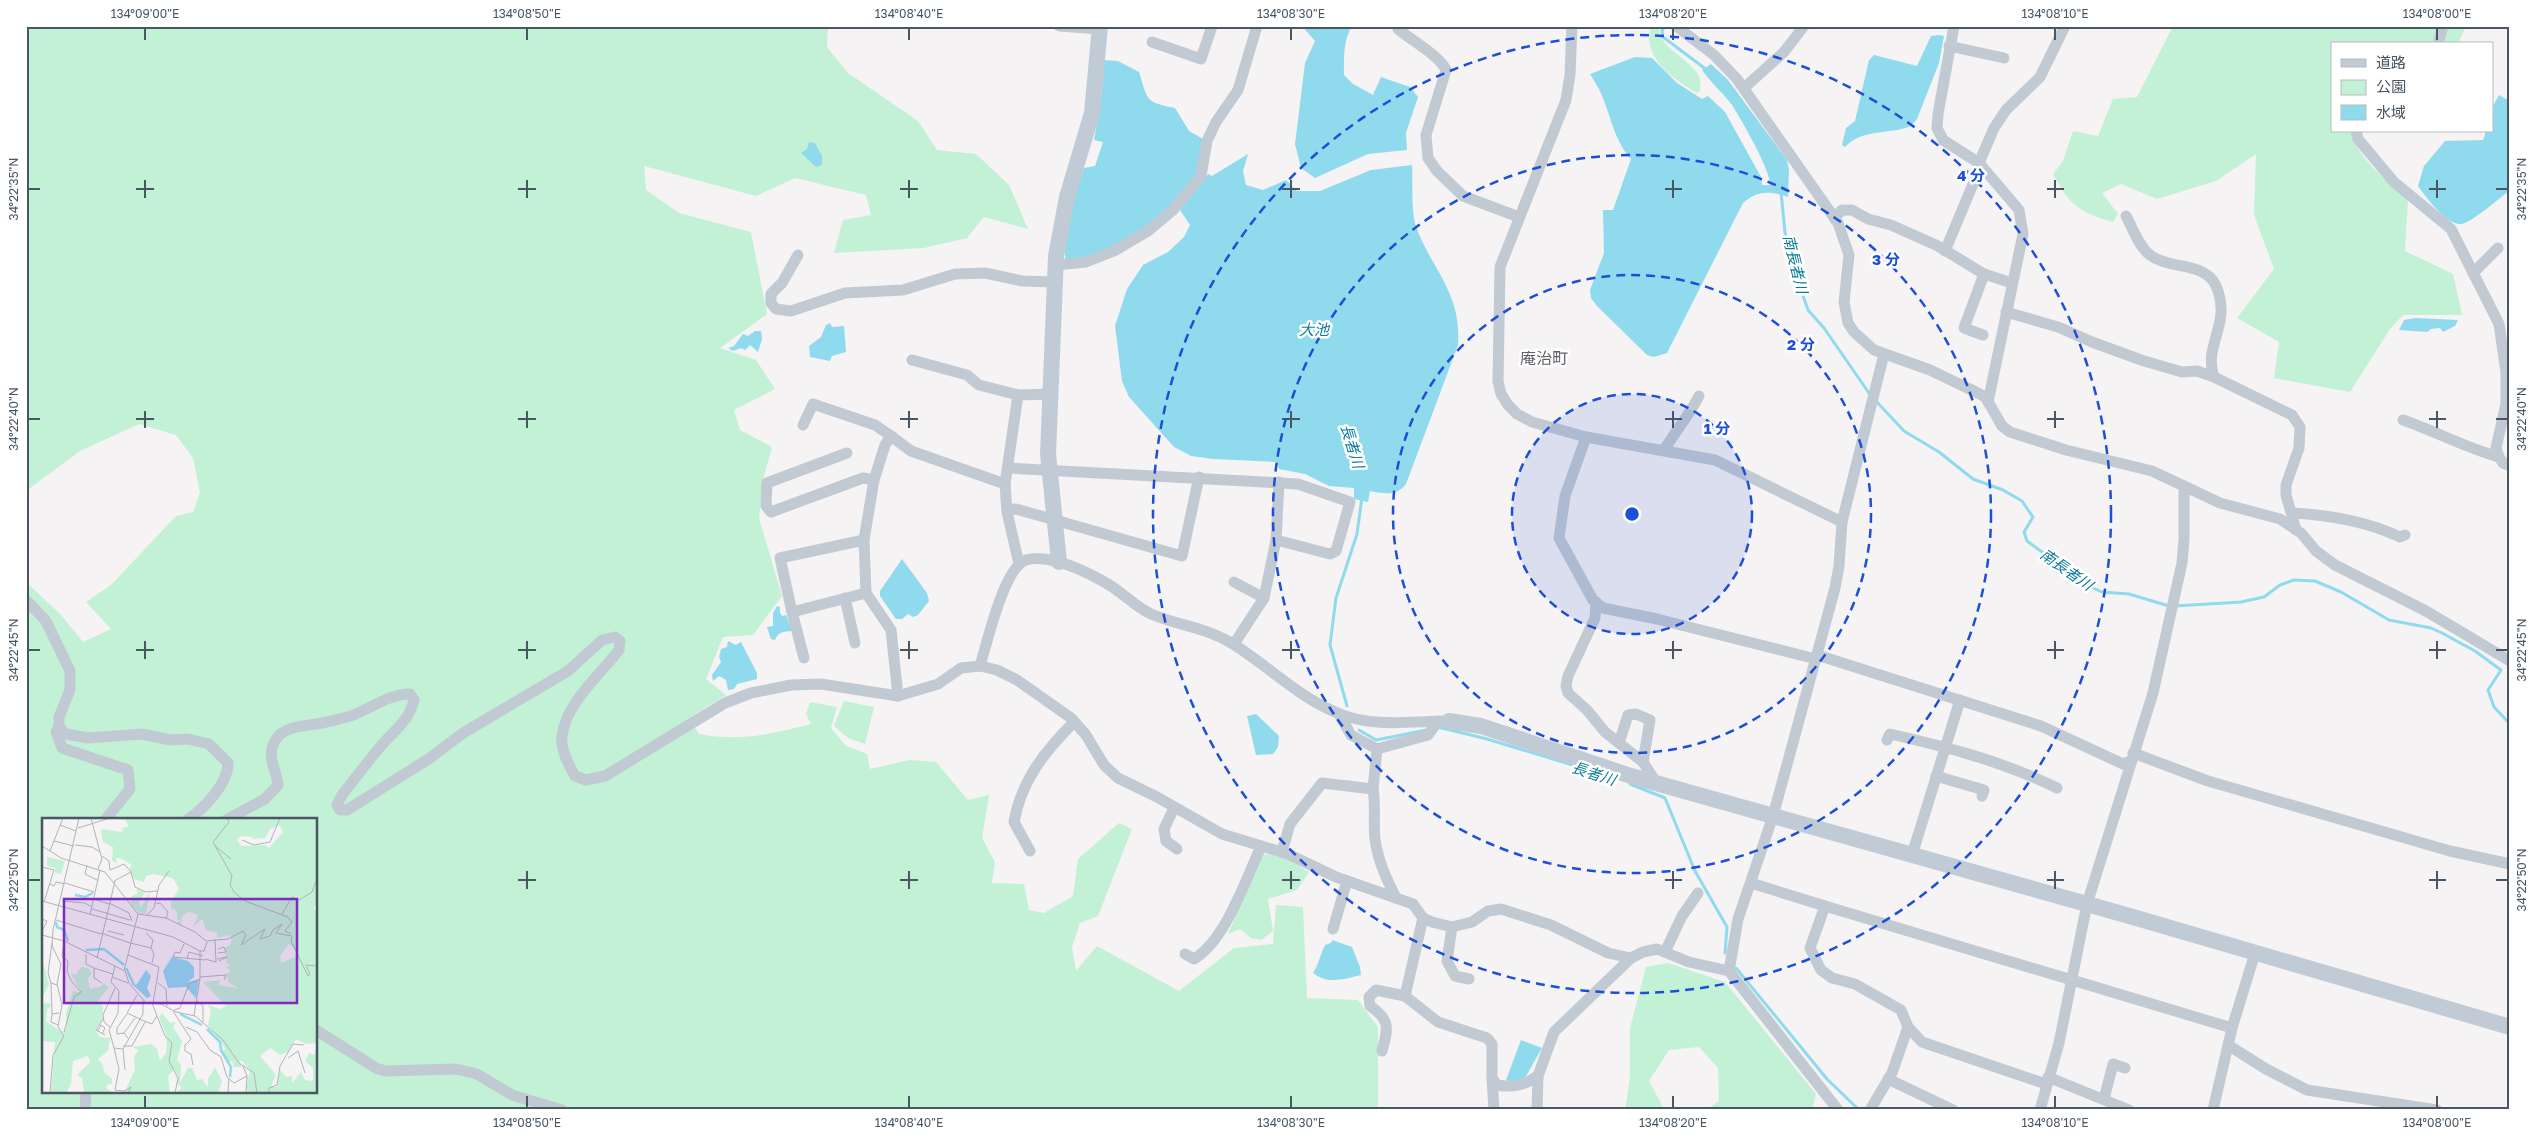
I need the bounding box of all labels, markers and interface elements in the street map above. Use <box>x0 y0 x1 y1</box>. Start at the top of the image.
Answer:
text: 134°09'00"E <box>111 6 179 21</box>
text: 134°08'50"E <box>493 6 561 21</box>
text: 134°08'40"E <box>875 6 943 21</box>
text: 134°08'30"E <box>1257 6 1325 21</box>
text: 134°08'20"E <box>1639 6 1707 21</box>
text: 134°08'10"E <box>2022 6 2088 21</box>
text: 134°08'00"E <box>2403 6 2471 21</box>
legend <box>2331 42 2494 132</box>
text: 道路 <box>2376 53 2406 71</box>
text: 公園 <box>2376 77 2406 95</box>
text: 水域 <box>2376 103 2406 121</box>
text: 34°22'35"N <box>6 158 21 220</box>
text: 34°22'35"N <box>2514 158 2529 220</box>
text: 4 分 <box>1957 166 1985 184</box>
water label: 南長者川 <box>1780 233 1812 297</box>
text: 3 分 <box>1872 250 1900 268</box>
water label: 大池 <box>1299 320 1331 338</box>
text: 2 分 <box>1787 335 1815 353</box>
district label: 庵治町 <box>1520 348 1568 368</box>
text: 34°22'40"N <box>6 387 21 451</box>
text: 34°22'40"N <box>2514 387 2529 451</box>
text: 1 分 <box>1704 419 1730 437</box>
water label: 長者川 <box>1338 422 1369 472</box>
centre of rings <box>1623 505 1641 523</box>
water label: 南長者川 <box>2037 544 2098 595</box>
text: 34°22'45"N <box>6 618 21 682</box>
text: 34°22'45"N <box>2514 618 2529 682</box>
water label: 長者川 <box>1570 757 1620 789</box>
inset map <box>42 818 318 1094</box>
text: 34°22'50"N <box>6 848 21 912</box>
text: 34°22'50"N <box>2514 848 2529 912</box>
text: 134°09'00"E <box>111 1115 179 1130</box>
text: 134°08'50"E <box>493 1115 561 1130</box>
text: 134°08'40"E <box>875 1115 943 1130</box>
text: 134°08'30"E <box>1257 1115 1325 1130</box>
text: 134°08'20"E <box>1639 1115 1707 1130</box>
text: 134°08'10"E <box>2022 1115 2088 1130</box>
text: 134°08'00"E <box>2403 1115 2471 1130</box>

